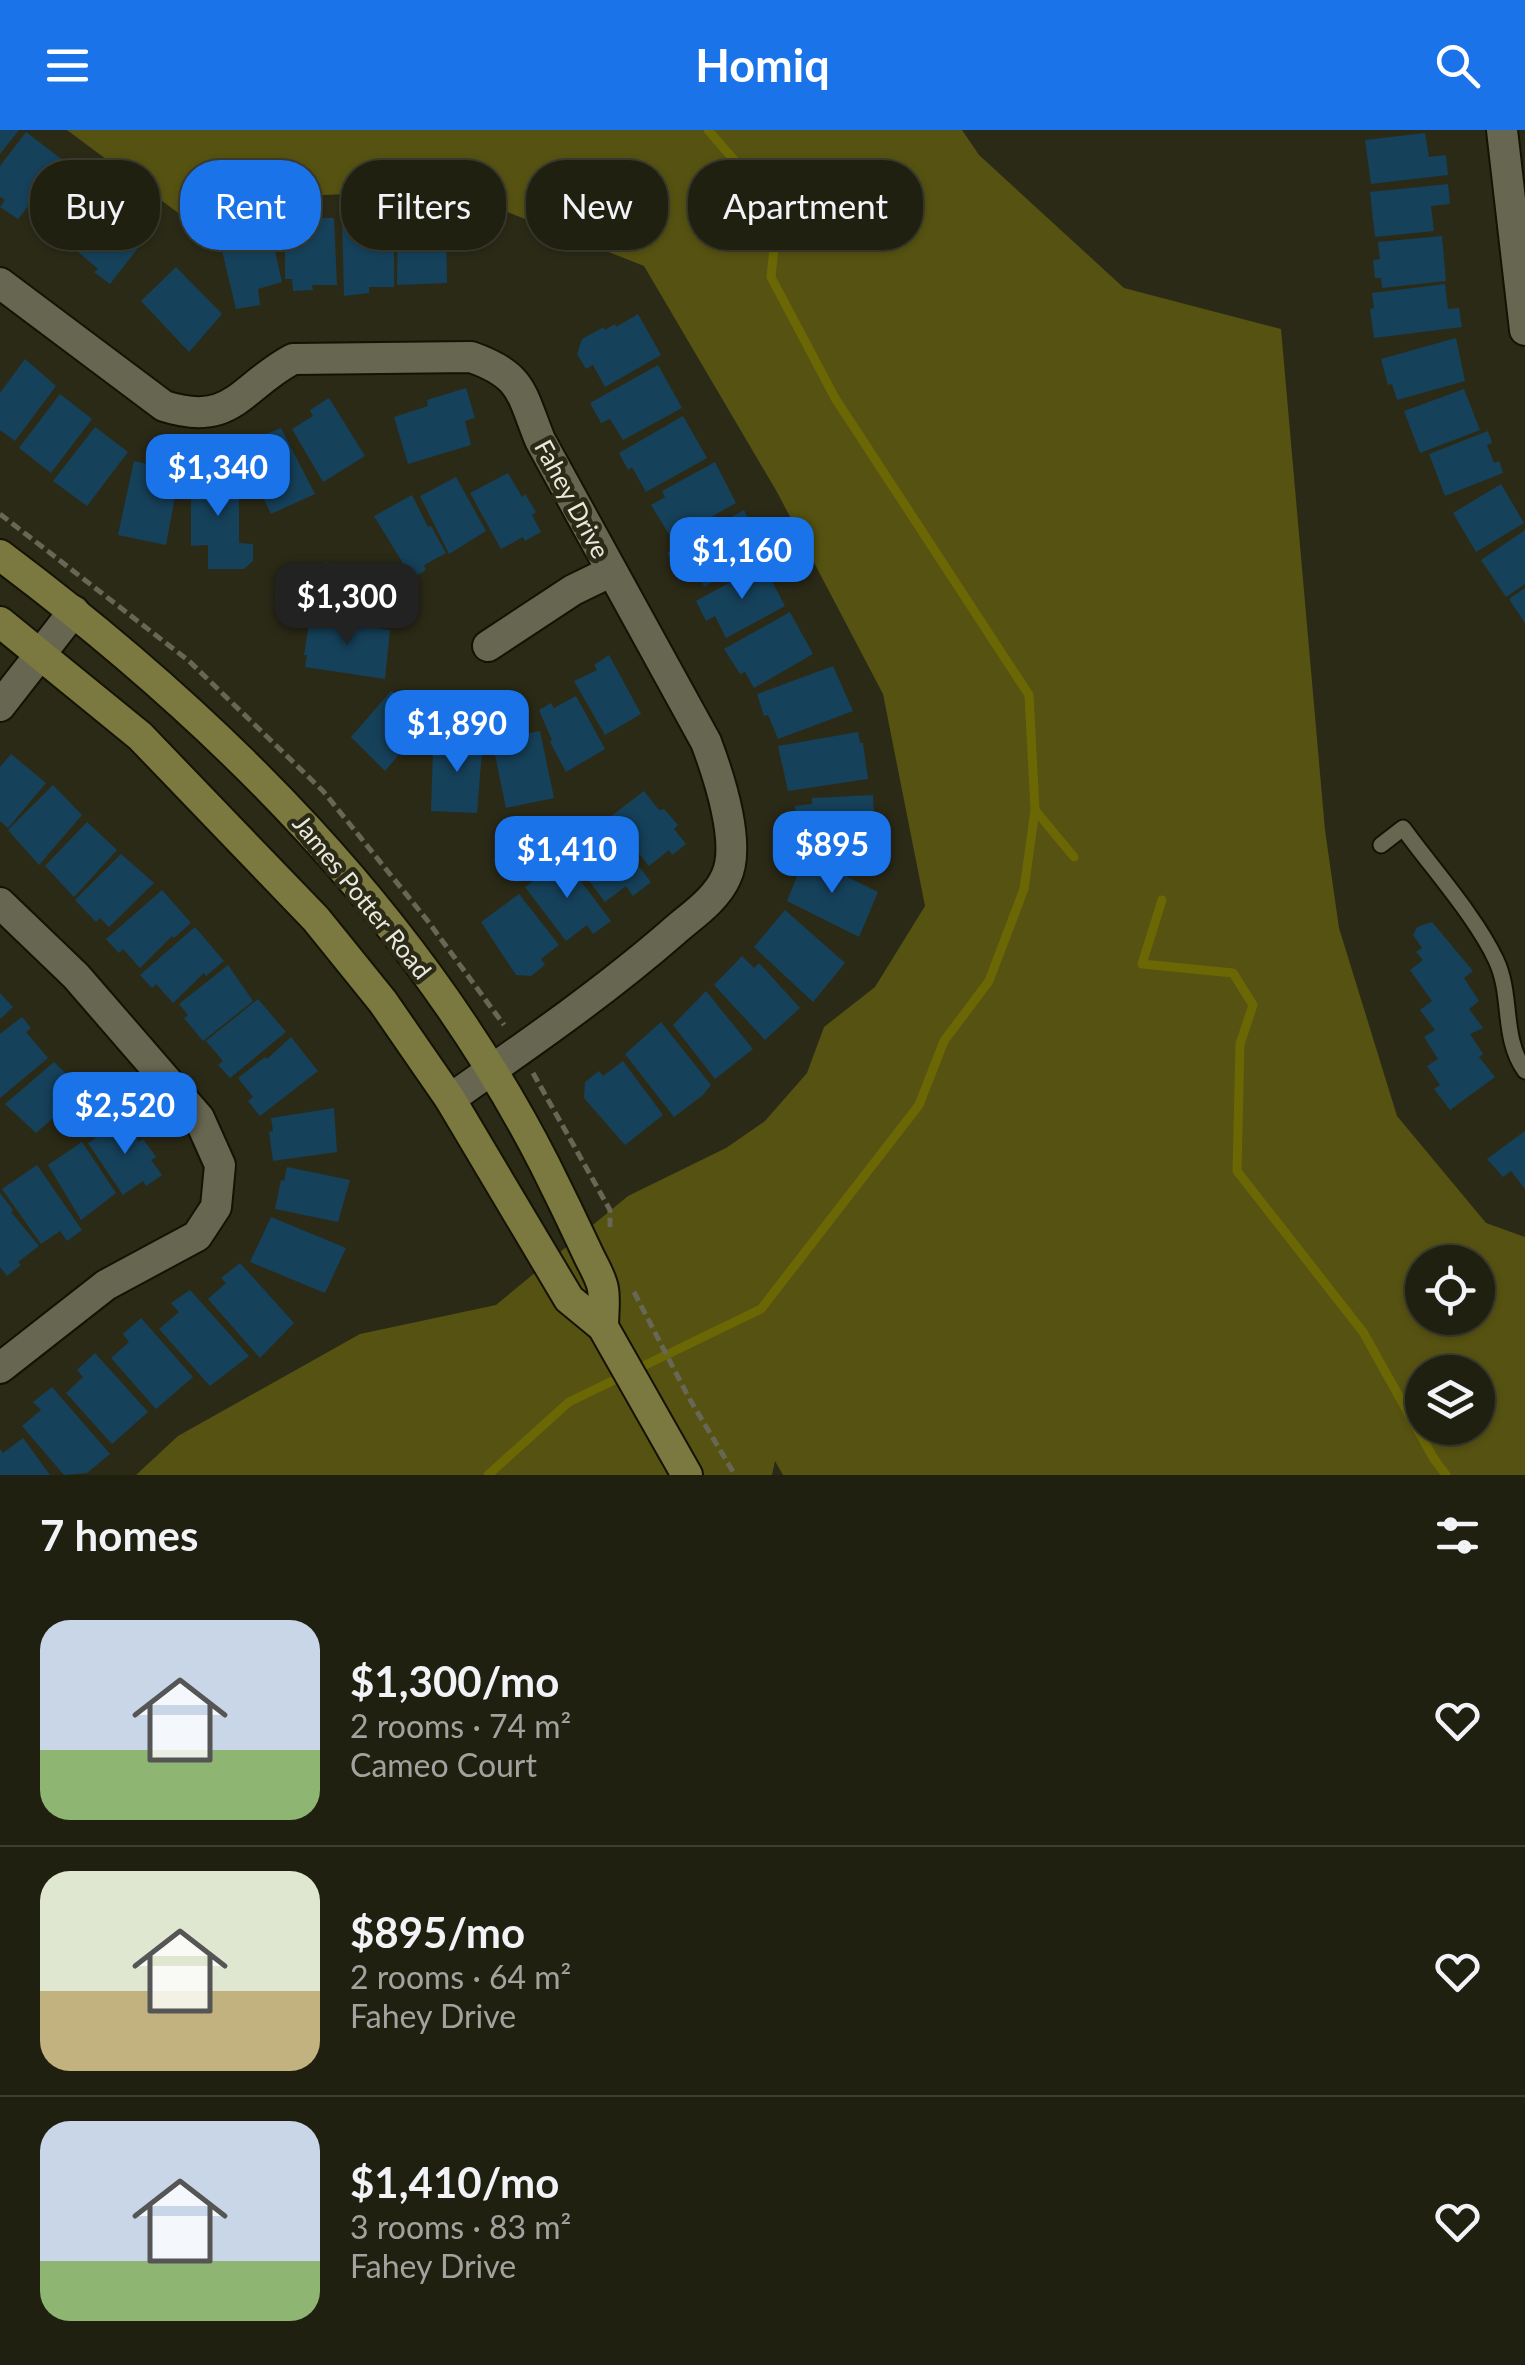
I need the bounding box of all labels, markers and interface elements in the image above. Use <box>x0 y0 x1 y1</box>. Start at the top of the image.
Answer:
icon: menu <box>40 38 95 93</box>
text: Homiq <box>695 38 830 92</box>
icon: search <box>1430 38 1485 93</box>
chip: Buy <box>30 160 160 250</box>
chip: Rent <box>180 160 321 250</box>
chip: Filters <box>341 160 506 250</box>
chip: New <box>526 160 668 250</box>
chip: Apartment <box>688 160 923 250</box>
pin: $1,340 <box>137 434 299 519</box>
street label: Fahey Drive <box>529 434 617 563</box>
text: $1,340 <box>168 447 268 486</box>
pin: $1,160 <box>661 517 823 602</box>
text: $1,160 <box>692 530 792 569</box>
pin: $1,300 <box>266 563 428 648</box>
text: $1,300 <box>297 576 397 615</box>
pin: $1,890 <box>376 690 538 775</box>
text: $1,890 <box>407 703 507 742</box>
street label: James Potter Road <box>287 808 438 984</box>
pin: $895 <box>773 811 891 896</box>
pin: $1,410 <box>486 816 648 901</box>
text: $895 <box>795 824 869 863</box>
text: $1,410 <box>517 829 617 868</box>
pin: $2,520 <box>44 1072 206 1157</box>
text: $2,520 <box>75 1085 175 1124</box>
map controls <box>1405 1245 1495 1445</box>
button: locate <box>1405 1245 1495 1335</box>
button: layers <box>1405 1355 1495 1445</box>
icon: filters <box>1430 1508 1485 1563</box>
text: 7 homes <box>40 1510 198 1560</box>
text: $1,300/mo <box>350 1656 559 1706</box>
icon: home <box>120 1660 240 1780</box>
icon: heart <box>1430 1693 1485 1748</box>
text: 2 rooms · 74 m² <box>350 1706 571 1745</box>
text: Cameo Court <box>350 1745 537 1784</box>
text: $895/mo <box>350 1907 525 1957</box>
icon: home <box>120 1911 240 2031</box>
icon: heart <box>1430 1944 1485 1999</box>
text: 2 rooms · 64 m² <box>350 1957 571 1996</box>
text: Fahey Drive <box>350 1996 516 2035</box>
text: $1,410/mo <box>350 2157 559 2207</box>
icon: home <box>120 2161 240 2281</box>
icon: heart <box>1430 2194 1485 2249</box>
text: 3 rooms · 83 m² <box>350 2207 571 2246</box>
text: Fahey Drive <box>350 2246 516 2285</box>

